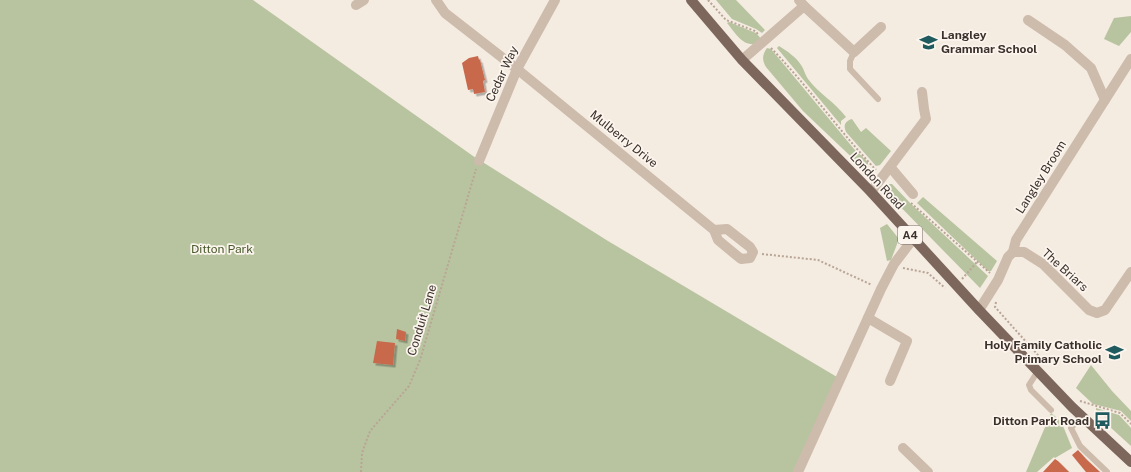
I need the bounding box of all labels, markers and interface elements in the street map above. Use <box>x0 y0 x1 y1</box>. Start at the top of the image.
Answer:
place label: Langley Grammar School <box>941 28 1037 56</box>
school or university icon: Langley Grammar School <box>918 32 938 52</box>
street label: Cedar Way <box>483 43 521 104</box>
street label: Mulberry Drive <box>587 108 661 171</box>
street label: Langley Broom <box>1013 138 1069 216</box>
street label: London Road <box>847 150 907 212</box>
road number: A4 <box>898 226 922 244</box>
park label: Ditton Park <box>191 242 253 256</box>
street label: The Briars <box>1039 246 1091 294</box>
street label: Conduit Lane <box>405 282 440 357</box>
place label: Holy Family Catholic Primary School <box>984 338 1102 366</box>
school or university icon: Holy Family Catholic Primary School <box>1105 342 1125 362</box>
bus stop icon: Ditton Park Road <box>1092 411 1112 431</box>
place label: Ditton Park Road <box>993 414 1089 428</box>

